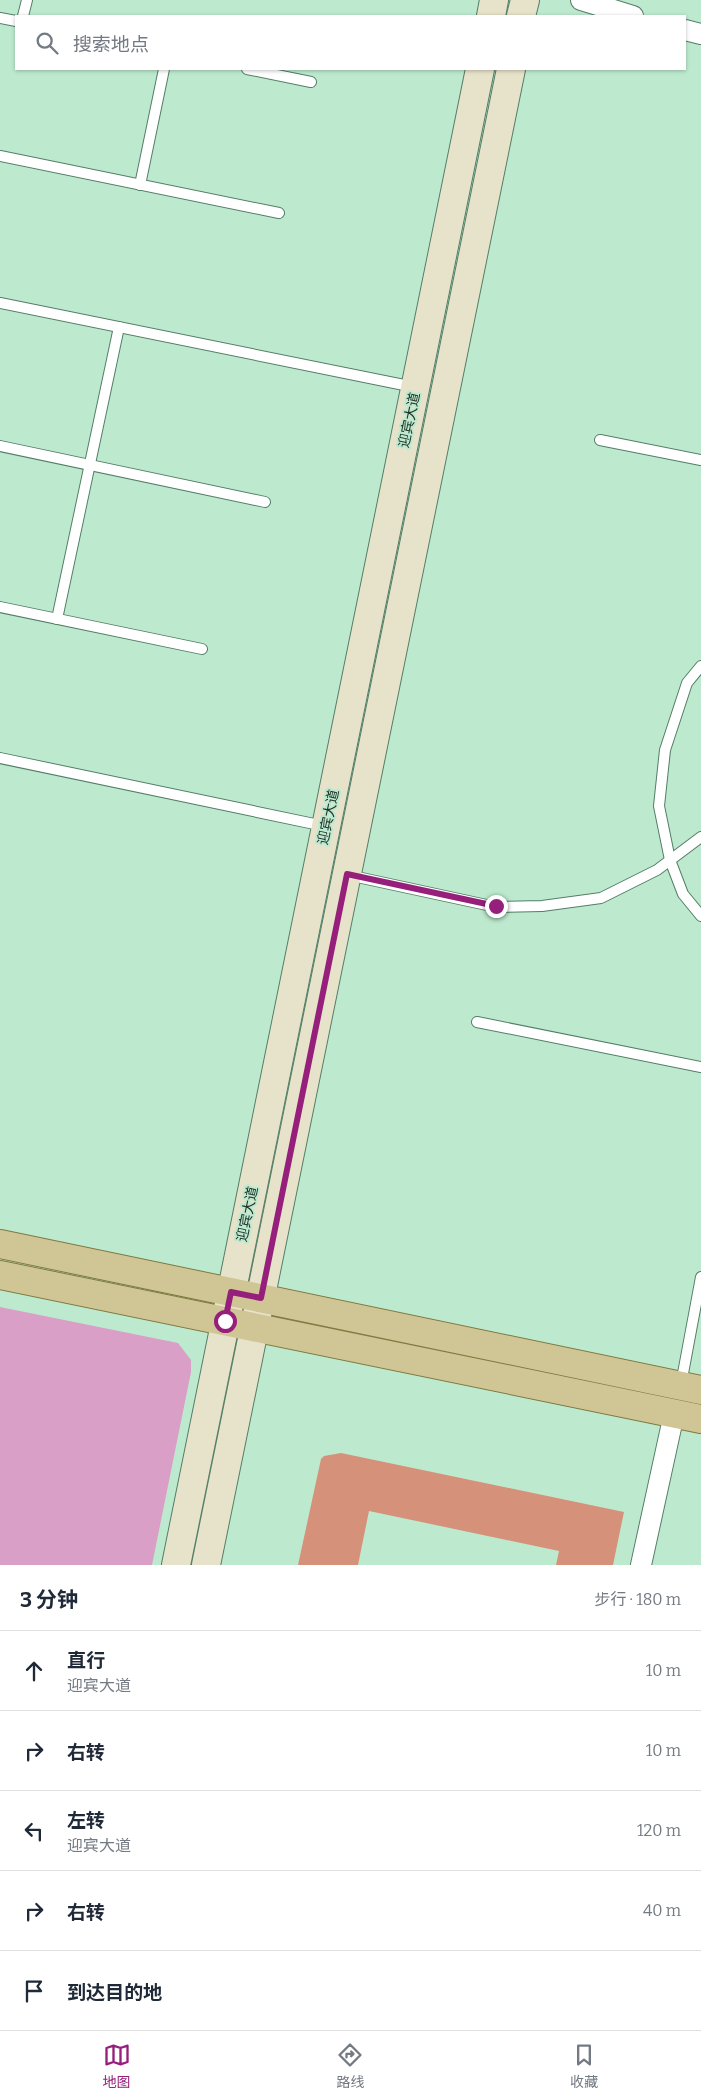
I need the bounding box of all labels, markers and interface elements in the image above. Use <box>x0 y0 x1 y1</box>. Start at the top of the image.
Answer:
search box <box>15 15 686 70</box>
icon: search <box>33 29 61 57</box>
text: 搜索地点 <box>73 33 149 56</box>
street label: 迎宾大道 <box>395 391 424 449</box>
street label: 迎宾大道 <box>314 788 343 846</box>
route end <box>485 895 508 918</box>
street label: 迎宾大道 <box>233 1185 262 1243</box>
route start <box>214 1310 237 1333</box>
text: 3 分钟 <box>20 1587 78 1613</box>
text: 步行 · 180 m <box>594 1590 681 1609</box>
text: 直行 <box>67 1649 105 1672</box>
icon: ahead <box>20 1657 48 1685</box>
text: 10 m <box>646 1661 681 1680</box>
text: 迎宾大道 <box>67 1676 131 1695</box>
icon: right <box>20 1737 48 1765</box>
text: 右转 <box>67 1741 105 1764</box>
text: 10 m <box>646 1741 681 1760</box>
text: 左转 <box>67 1809 105 1832</box>
icon: left <box>20 1817 48 1845</box>
text: 120 m <box>637 1821 681 1840</box>
text: 迎宾大道 <box>67 1836 131 1855</box>
icon: right <box>20 1897 48 1925</box>
text: 右转 <box>67 1901 105 1924</box>
text: 40 m <box>643 1901 681 1920</box>
icon: arrive <box>20 1977 48 2005</box>
text: 到达目的地 <box>67 1981 162 2004</box>
tab: 地图 <box>103 2041 131 2091</box>
tab: 路线 <box>336 2041 364 2091</box>
tab: 收藏 <box>570 2041 598 2091</box>

